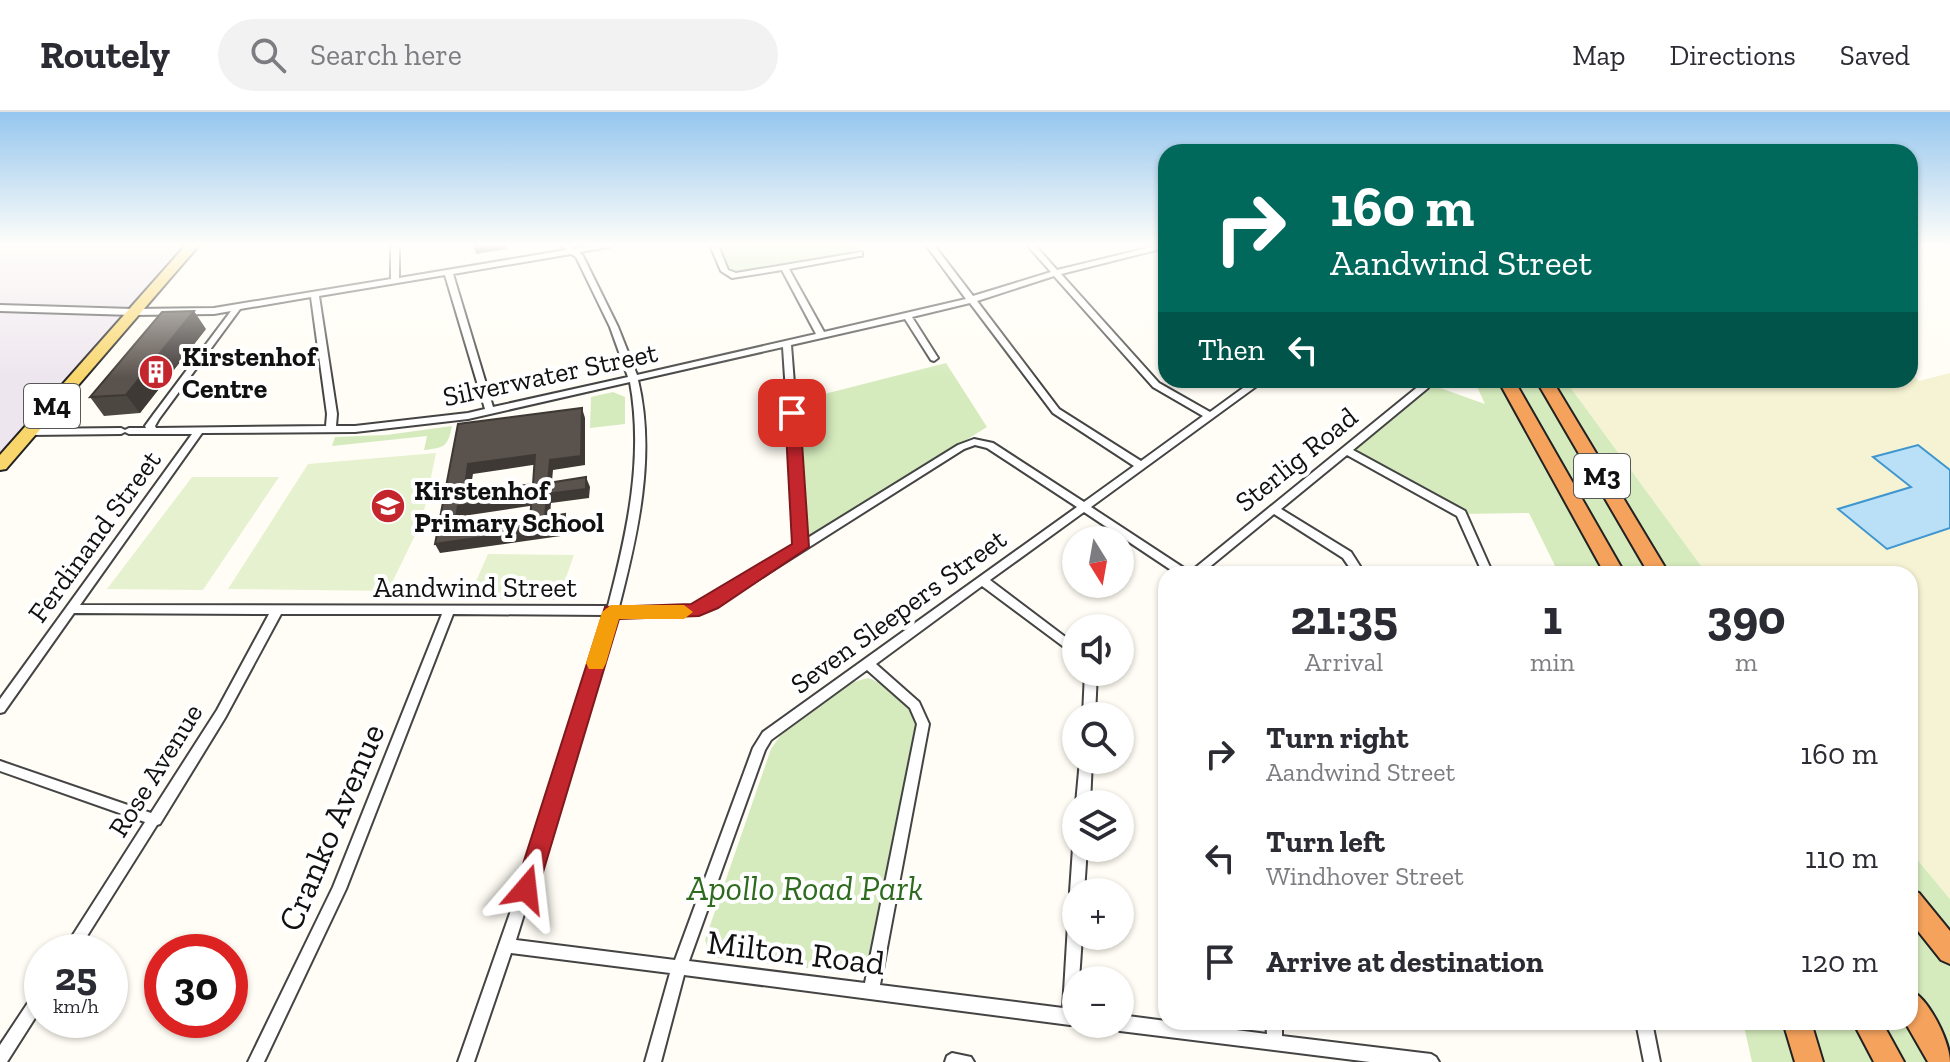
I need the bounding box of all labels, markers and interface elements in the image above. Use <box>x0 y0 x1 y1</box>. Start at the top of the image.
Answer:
search box <box>218 19 778 91</box>
text: Routely <box>40 32 170 78</box>
icon: search <box>246 33 290 77</box>
text: Search here <box>310 37 462 73</box>
text: Map <box>1572 39 1625 72</box>
text: Directions <box>1669 39 1796 72</box>
text: Saved <box>1840 39 1910 72</box>
text: 160 m <box>1330 173 1474 240</box>
icon: right <box>1198 176 1302 280</box>
text: Aandwind Street <box>1330 241 1592 284</box>
icon: left <box>1281 328 1325 372</box>
text: Then <box>1198 332 1265 368</box>
street label: Silverwater Street <box>440 336 661 413</box>
place label: Kirstenhof Centre <box>182 340 319 405</box>
building icon: Kirstenhof Centre <box>137 353 175 391</box>
pin <box>758 379 826 447</box>
road number: M4 <box>24 384 80 428</box>
icon: arrive <box>770 391 814 435</box>
street label: Sterlig Road <box>1229 400 1364 519</box>
street label: Ferdinand Street <box>21 443 168 629</box>
road number: M3 <box>1574 454 1630 498</box>
place label: Kirstenhof Primary School <box>414 474 604 539</box>
school or university icon: Kirstenhof Primary School <box>369 487 407 525</box>
street label: Seven Sleepers Street <box>784 522 1013 701</box>
north arrow <box>1062 526 1134 598</box>
map controls <box>1062 526 1134 1038</box>
street label: Aandwind Street <box>373 571 577 604</box>
text: 21:35 <box>1290 589 1398 646</box>
text: 1 <box>1543 589 1562 646</box>
text: 390 <box>1707 589 1786 646</box>
button: sound <box>1062 614 1134 686</box>
text: Arrival <box>1305 646 1383 678</box>
text: min <box>1530 646 1575 678</box>
text: m <box>1735 646 1758 678</box>
street label: Rose Avenue <box>101 698 209 843</box>
button: search <box>1062 702 1134 774</box>
street label: Cranko Avenue <box>269 717 394 937</box>
text: Turn right <box>1266 720 1408 756</box>
icon: right <box>1198 732 1242 776</box>
text: 160 m <box>1801 736 1878 772</box>
text: Aandwind Street <box>1266 756 1455 788</box>
button: layers <box>1062 790 1134 862</box>
text: Turn left <box>1266 824 1385 860</box>
icon: left <box>1198 836 1242 880</box>
text: 110 m <box>1805 840 1878 876</box>
position arrow <box>484 847 568 931</box>
text: Windhover Street <box>1266 860 1464 892</box>
park label: Apollo Road Park <box>686 868 923 909</box>
button: + <box>1062 878 1134 950</box>
street label: Milton Road <box>705 921 888 984</box>
speed limit sign: 30 <box>144 934 248 1038</box>
icon: arrive <box>1198 940 1242 984</box>
text: Arrive at destination <box>1266 944 1543 980</box>
text: 120 m <box>1801 944 1878 980</box>
text: 25 <box>55 952 97 1000</box>
button: − <box>1062 966 1134 1038</box>
text: km/h <box>53 994 99 1018</box>

